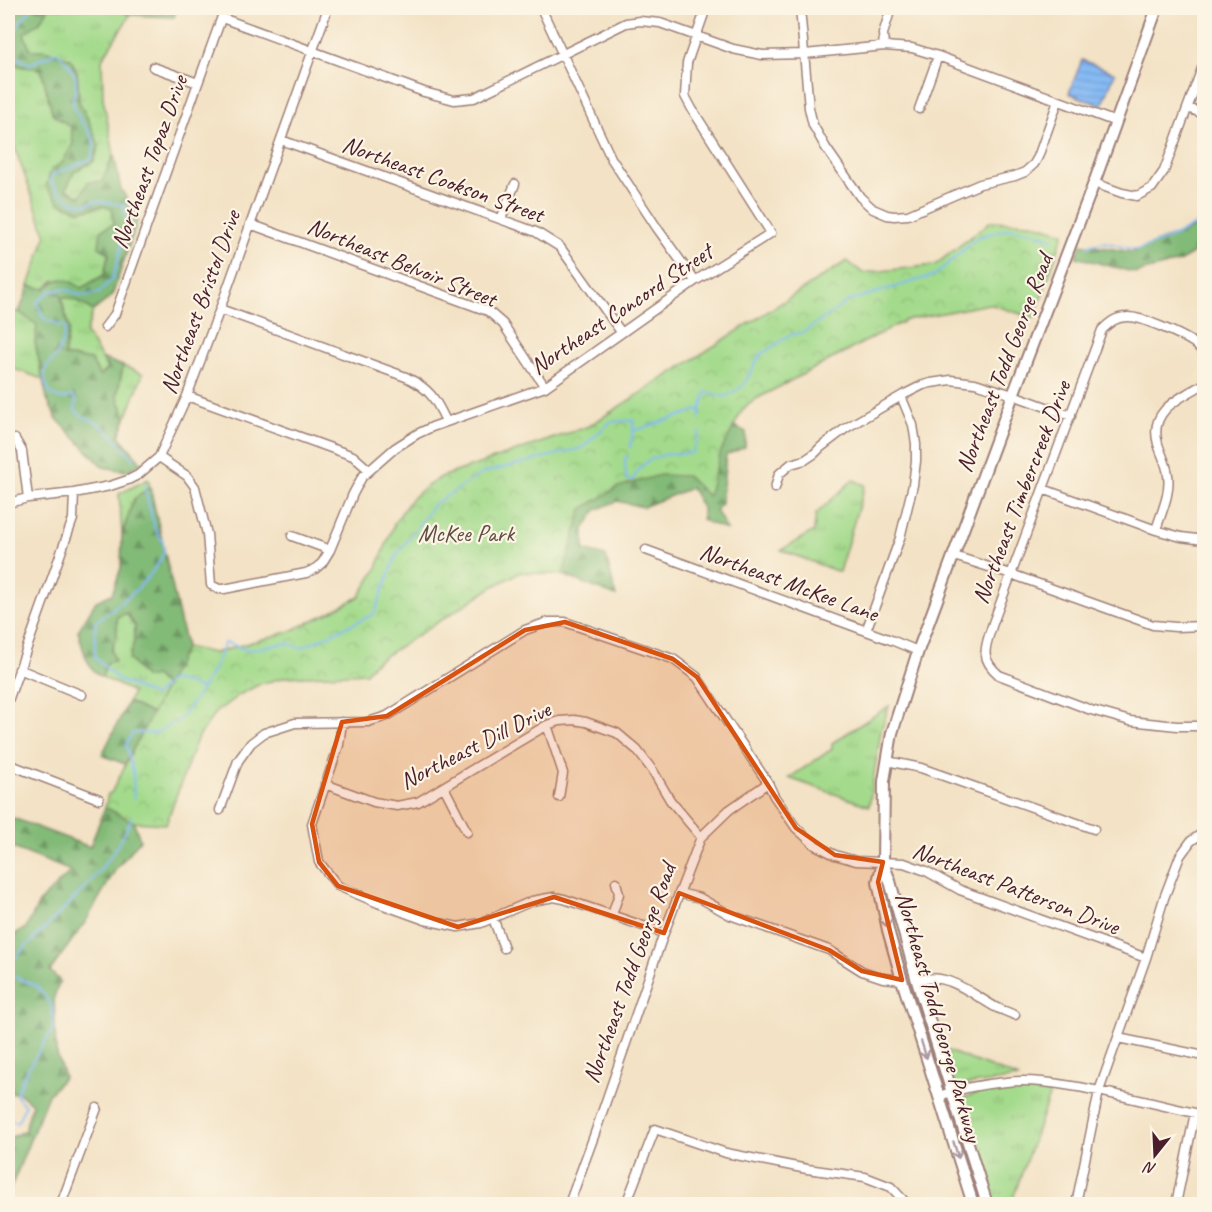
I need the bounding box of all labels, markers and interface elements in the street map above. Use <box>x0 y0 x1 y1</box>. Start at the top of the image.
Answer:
street label: Northeast Topaz Drive <box>104 69 195 253</box>
street label: Northeast Cookson Street <box>338 129 550 230</box>
street label: Northeast Bristol Drive <box>153 204 248 398</box>
street label: Northeast Belvoir Street <box>303 210 503 314</box>
street label: Northeast Concord Street <box>524 235 720 381</box>
street label: Northeast Todd George Road <box>949 246 1061 476</box>
street label: Northeast Timbercreek Drive <box>965 374 1078 608</box>
park label: McKee Park <box>418 518 516 548</box>
street label: Northeast McKee Lane <box>696 536 884 629</box>
street label: Northeast Dill Drive <box>395 693 557 796</box>
street label: Northeast Patterson Drive <box>908 835 1126 942</box>
street label: Northeast Todd George Road <box>575 856 684 1087</box>
street label: Northeast Todd George Parkway <box>889 889 990 1147</box>
one-way arrow <box>881 908 892 928</box>
one-way arrow <box>920 1040 931 1059</box>
north arrow <box>1125 1125 1185 1185</box>
one-way arrow <box>951 1140 962 1159</box>
text: N <box>1140 1156 1158 1179</box>

